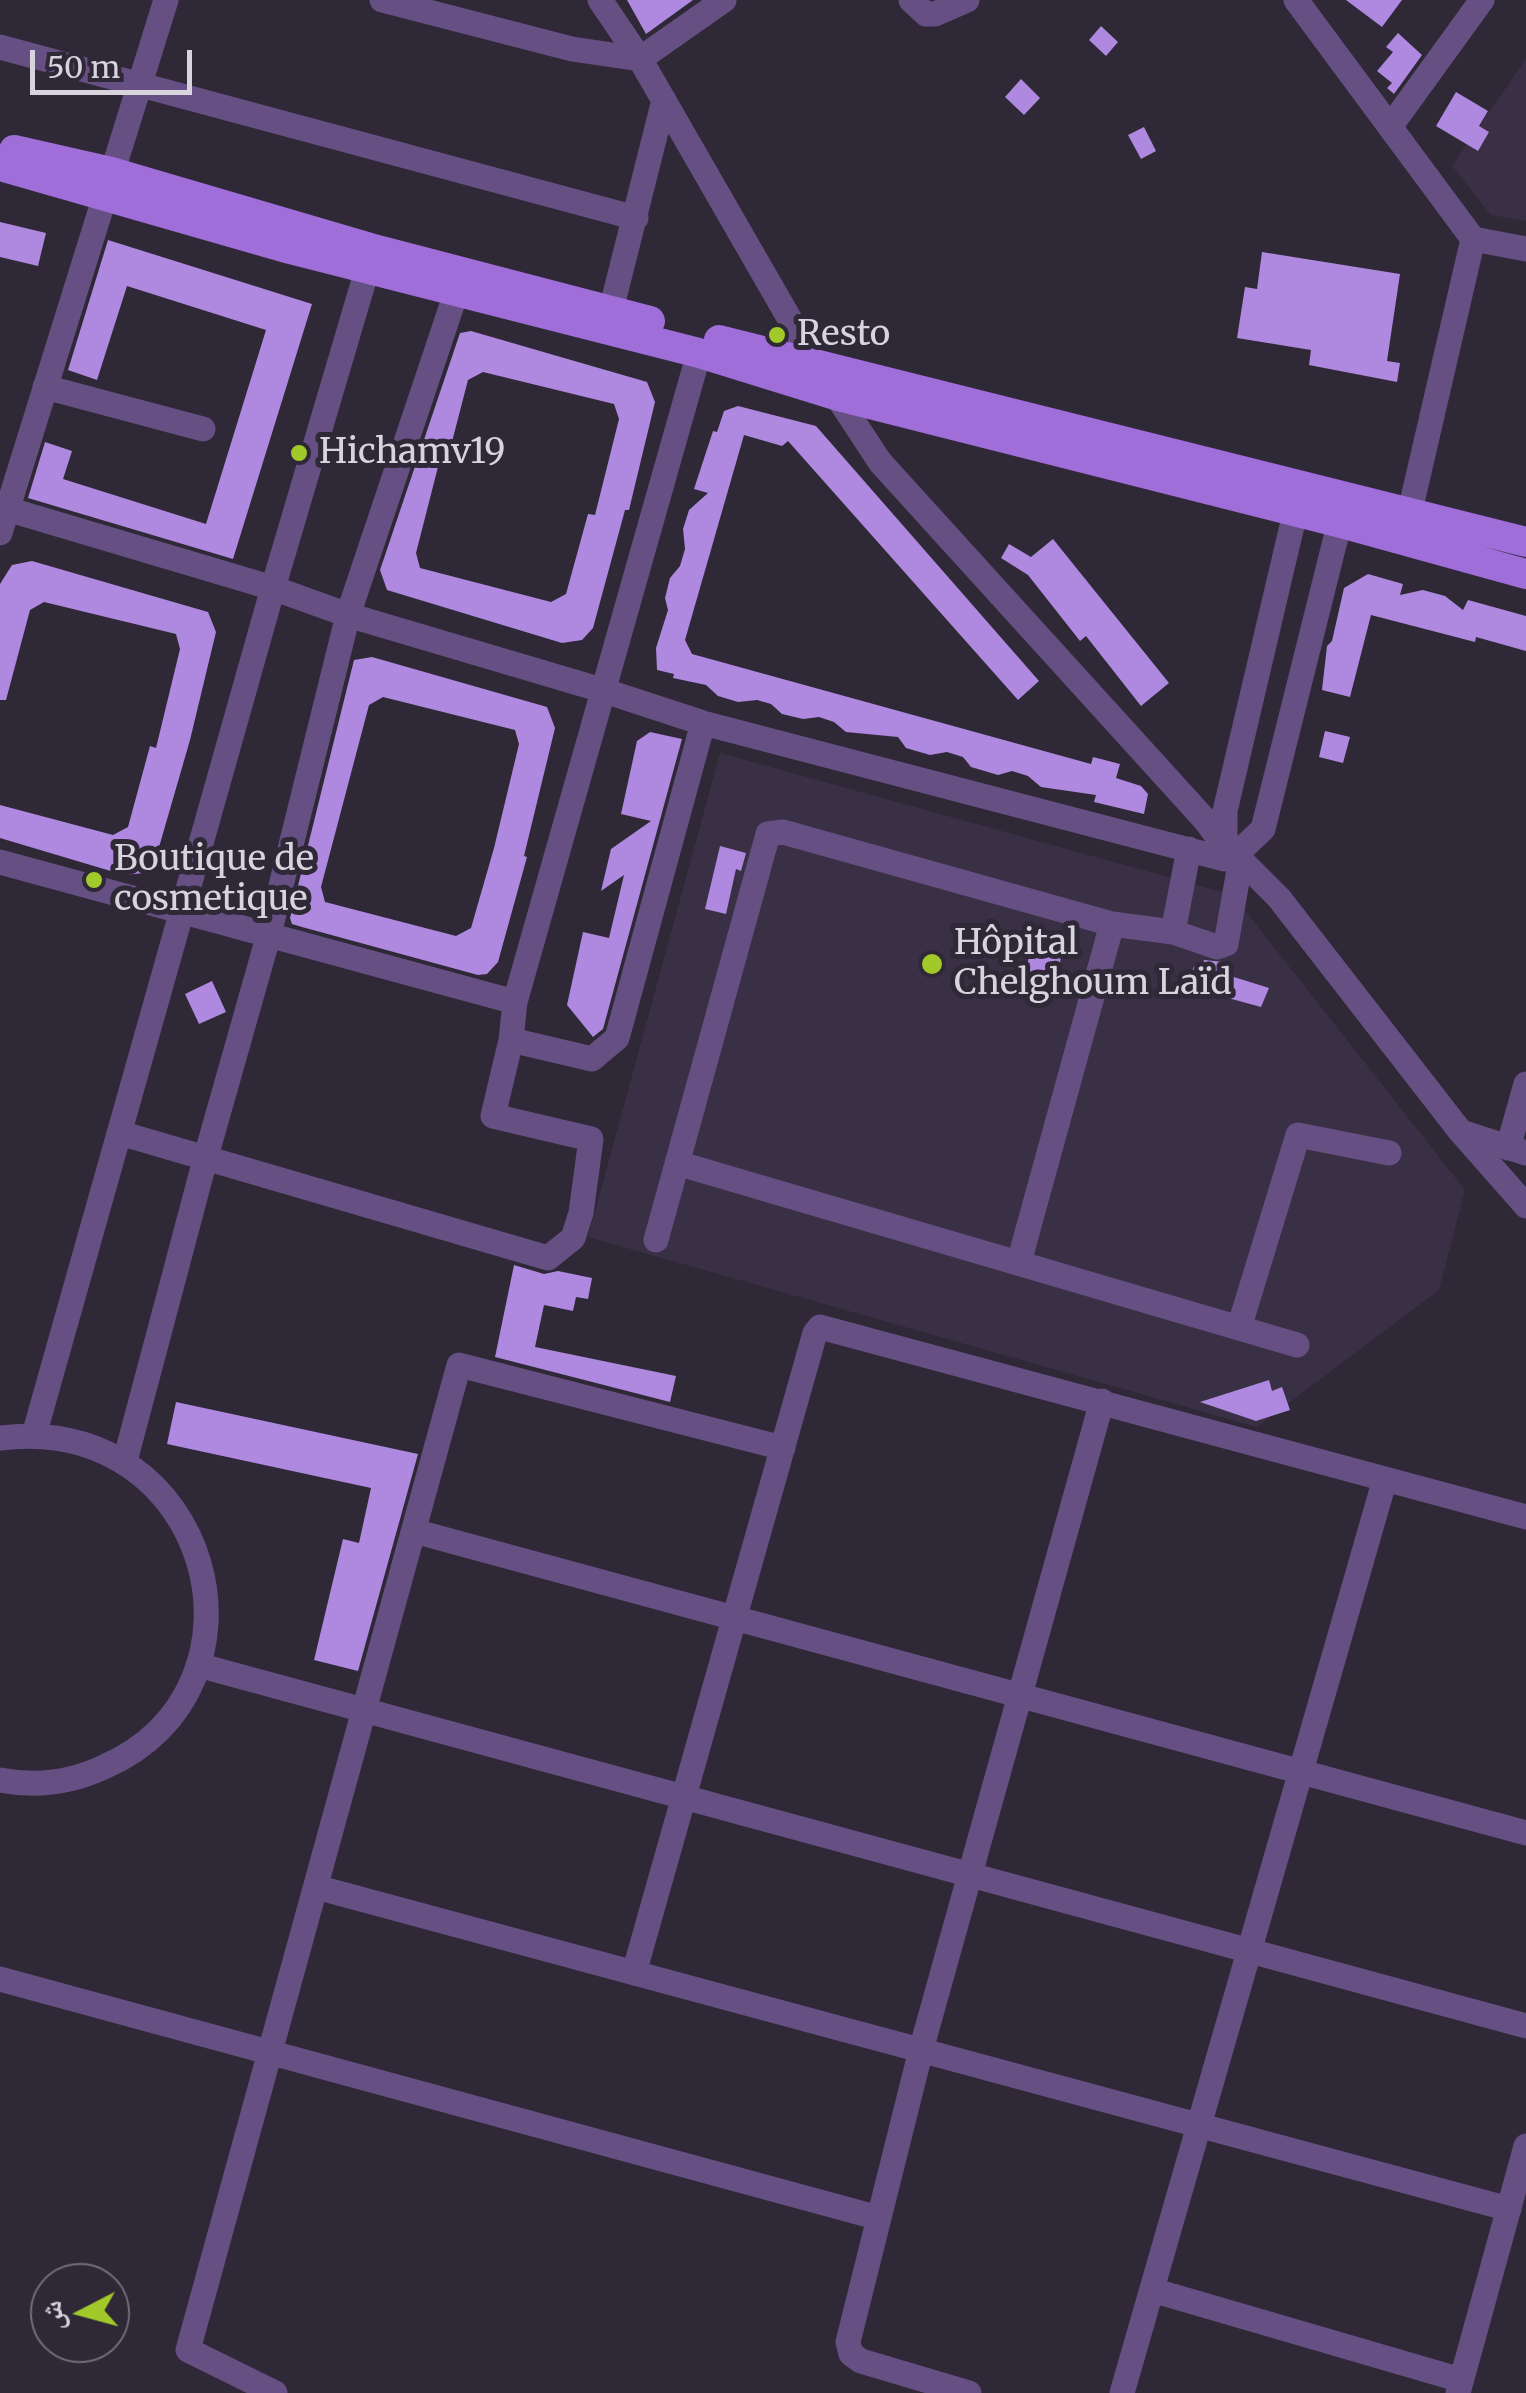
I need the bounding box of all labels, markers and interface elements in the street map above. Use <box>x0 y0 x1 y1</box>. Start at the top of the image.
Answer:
scale bar <box>35 30 198 92</box>
text: 50 m <box>47 48 120 86</box>
place label: Resto <box>797 314 890 356</box>
marker: Resto <box>766 324 788 346</box>
place label: Hichamv19 <box>319 432 505 474</box>
marker: Hichamv19 <box>288 442 310 464</box>
place label: Boutique de cosmetique <box>114 839 314 921</box>
marker: Boutique de cosmetique <box>83 869 105 891</box>
place label: Hôpital Chelghoum Laïd <box>954 923 1232 1005</box>
marker: Hôpital Chelghoum Laïd <box>919 951 945 977</box>
north arrow <box>30 2263 130 2363</box>
text: ش <box>33 2299 72 2333</box>

